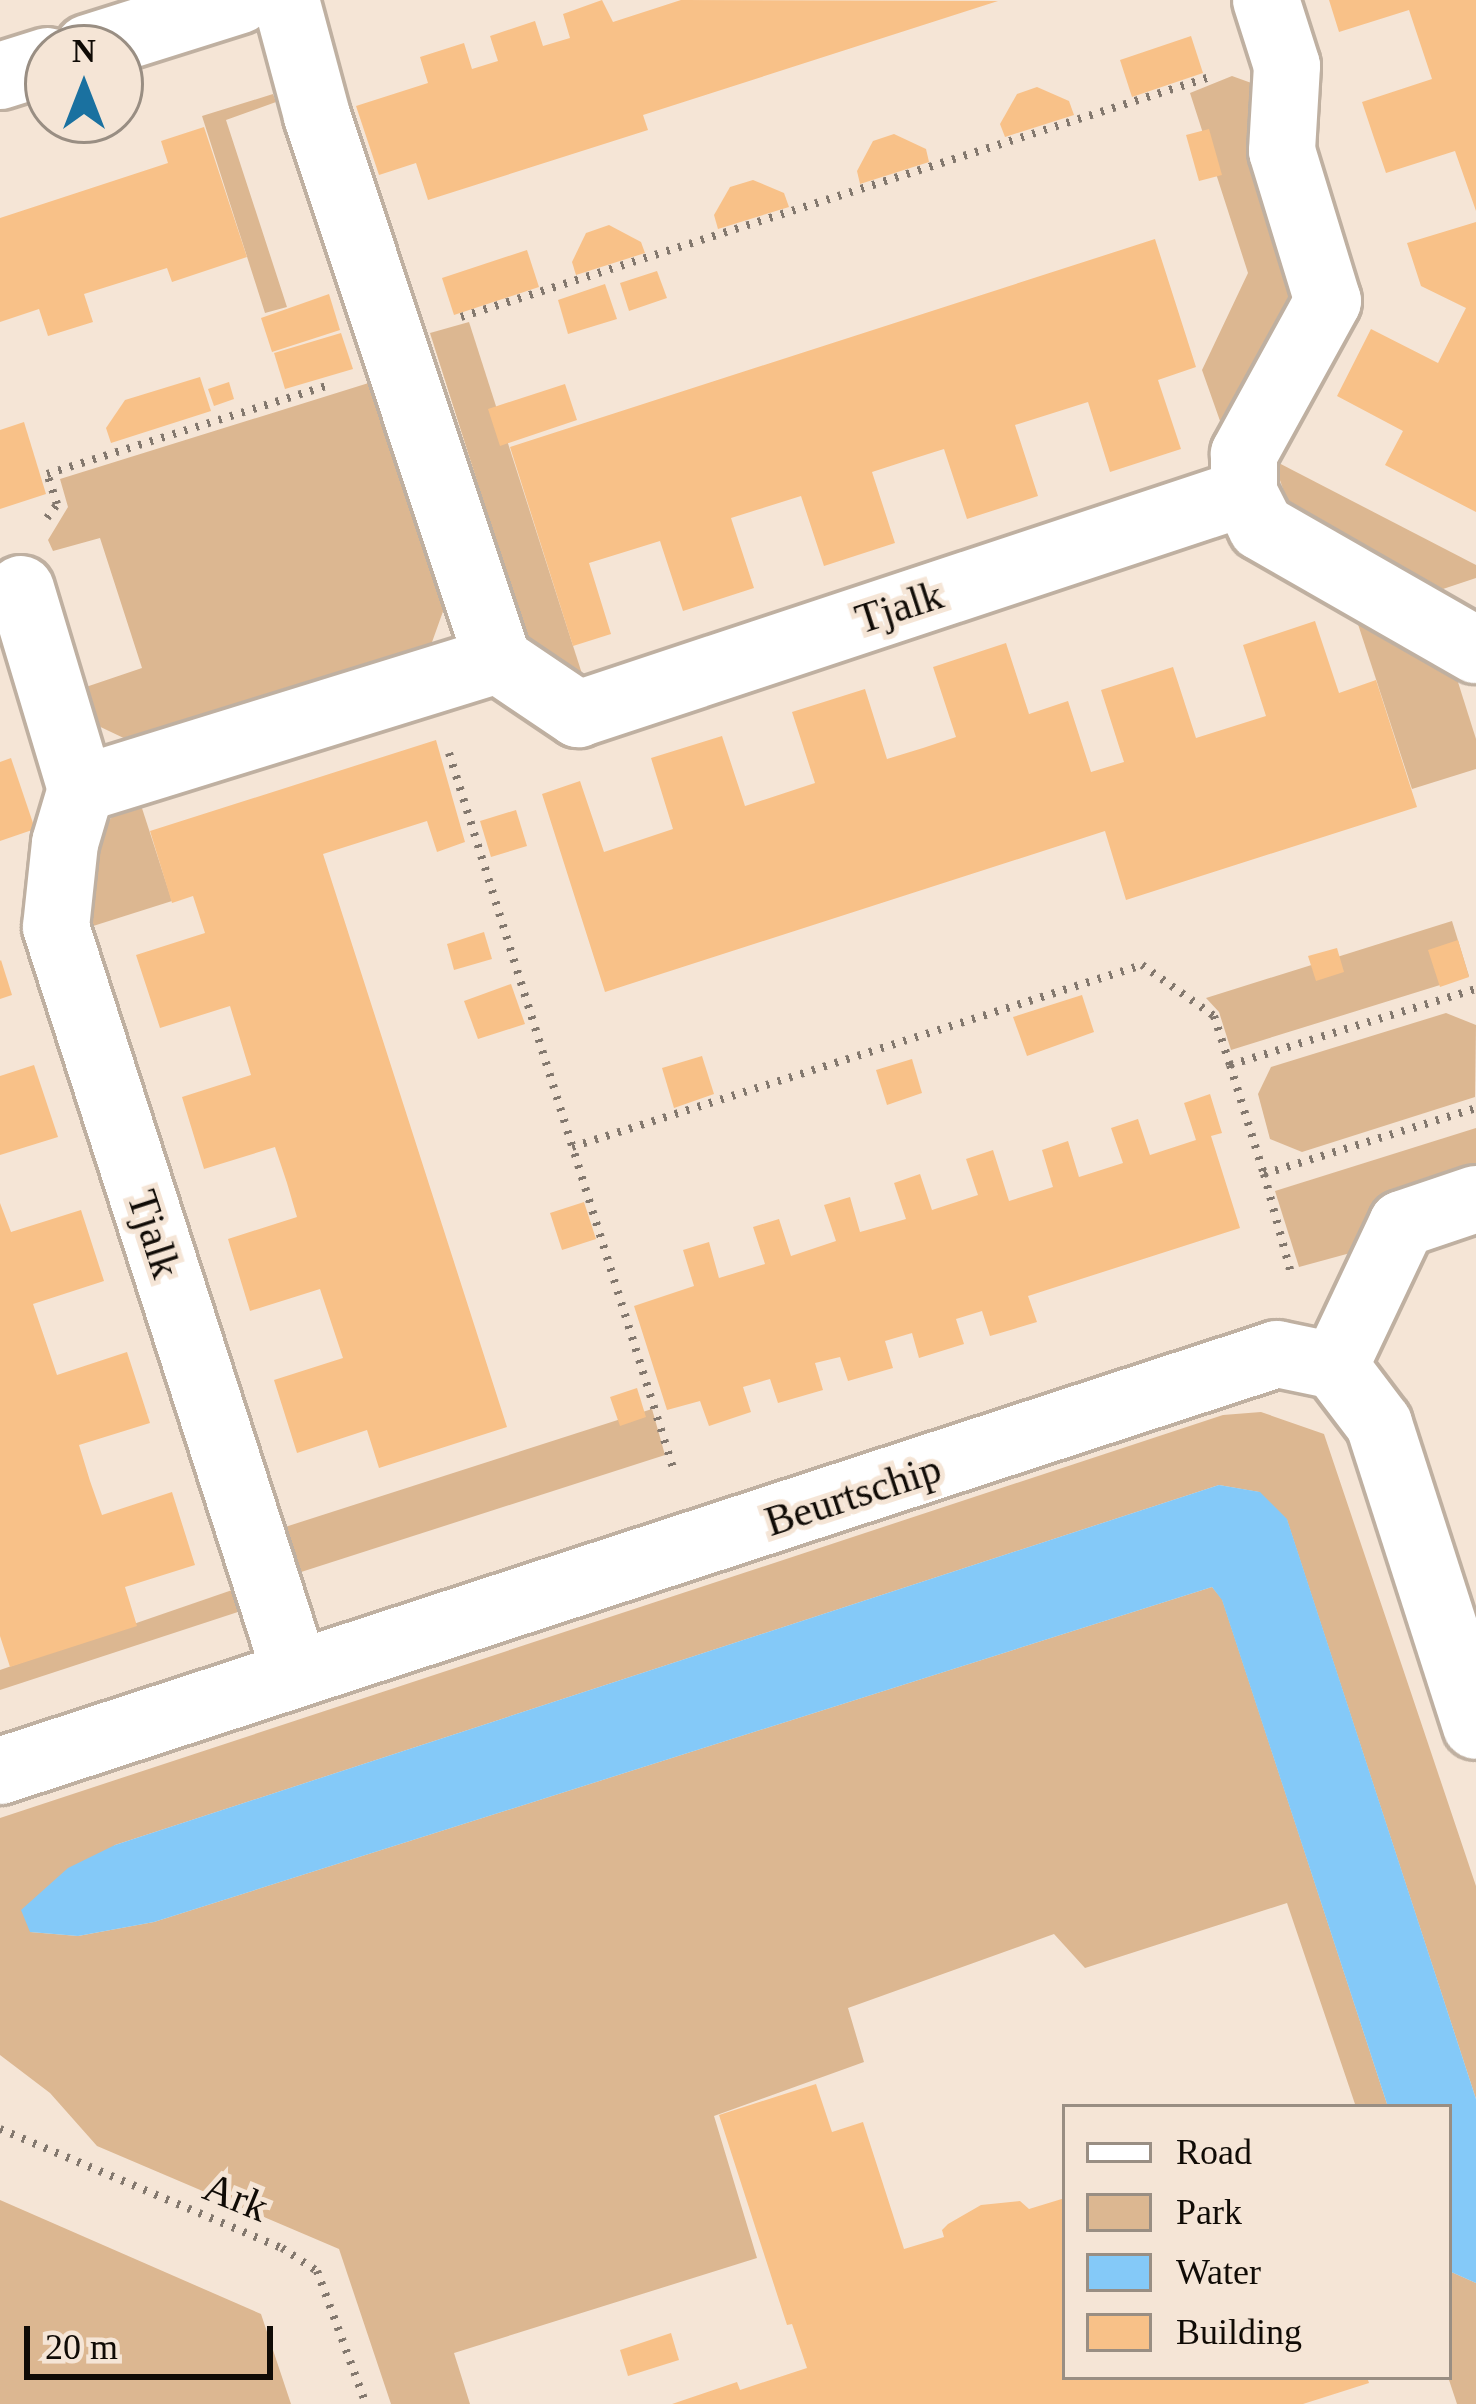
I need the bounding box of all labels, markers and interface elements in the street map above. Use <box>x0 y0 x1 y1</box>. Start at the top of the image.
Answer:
north arrow <box>24 24 144 144</box>
text: N <box>72 33 96 69</box>
street label: Tjalk <box>849 569 949 645</box>
street label: Tjalk <box>116 1184 192 1284</box>
street label: Beurtschip <box>759 1443 947 1547</box>
legend <box>1062 2104 1452 2380</box>
text: Road <box>1176 2132 1252 2172</box>
street label: Ark <box>196 2161 276 2233</box>
text: Park <box>1176 2192 1242 2232</box>
text: Water <box>1176 2252 1261 2292</box>
scale bar <box>30 2302 279 2376</box>
text: Building <box>1176 2312 1302 2352</box>
text: 20 m <box>45 2327 118 2367</box>

